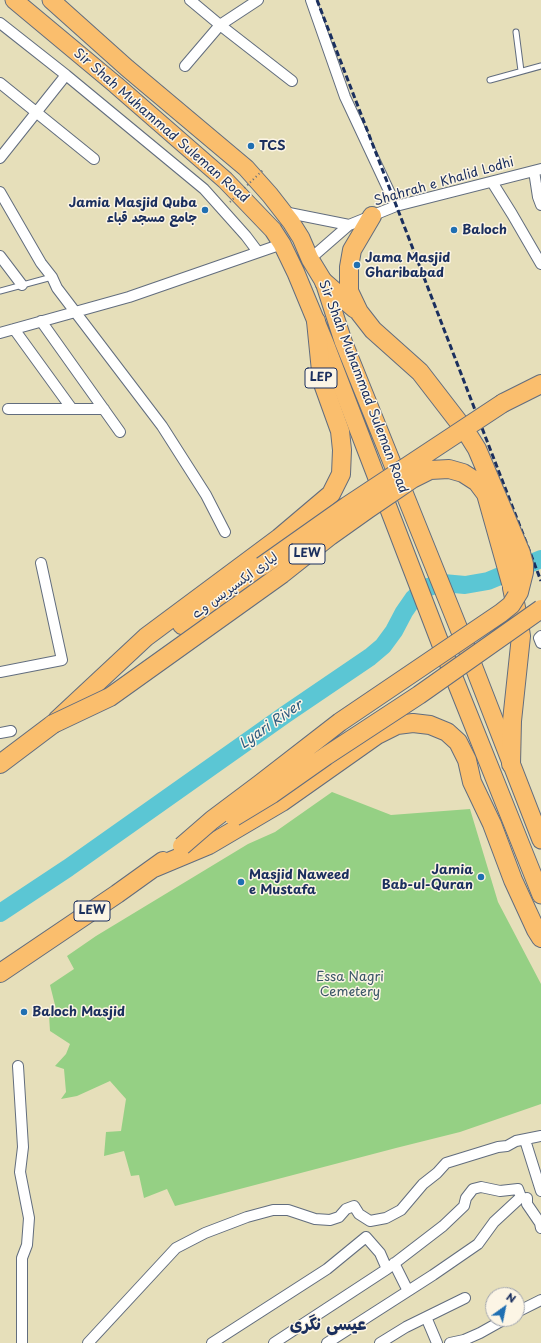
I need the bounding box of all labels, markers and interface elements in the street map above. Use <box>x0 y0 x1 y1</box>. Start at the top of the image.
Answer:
street label: Sir Shah Muhammad Suleman Road <box>70 46 252 206</box>
place label: TCS <box>259 138 285 154</box>
marker: TCS <box>246 141 256 151</box>
street label: Shahrah e Khalid Lodhi <box>372 155 516 209</box>
place label: Jamia Masjid Quba جامع مسجد قباء <box>69 195 197 226</box>
marker: Jamia Masjid Quba جامع مسجد قباء <box>200 205 210 215</box>
place label: Baloch <box>462 222 507 238</box>
marker: Baloch <box>449 225 459 235</box>
place label: Jama Masjid Gharibabad <box>365 250 450 281</box>
marker: Jama Masjid Gharibabad <box>352 260 362 270</box>
street label: Sir Shah Muhammad Suleman Road <box>315 278 411 496</box>
road number: LEP <box>305 368 337 388</box>
road number: LEW <box>289 544 325 564</box>
street label: لیاری ایکسپریس وے <box>189 550 281 622</box>
water label: Lyari River <box>236 697 306 753</box>
place label: Jamia Bab-ul-Quran <box>382 862 473 893</box>
place label: Masjid Naweed e Mustafa <box>249 867 349 898</box>
marker: Jamia Bab-ul-Quran <box>476 872 486 882</box>
marker: Masjid Naweed e Mustafa <box>236 877 246 887</box>
road number: LEW <box>74 901 110 921</box>
park label: Essa Nagri Cemetery <box>316 969 384 1000</box>
place label: Baloch Masjid <box>32 1004 125 1020</box>
marker: Baloch Masjid <box>19 1007 29 1017</box>
north arrow <box>485 1287 525 1327</box>
text: N <box>503 1288 520 1307</box>
district label: عیسی نگری <box>290 1315 366 1335</box>

